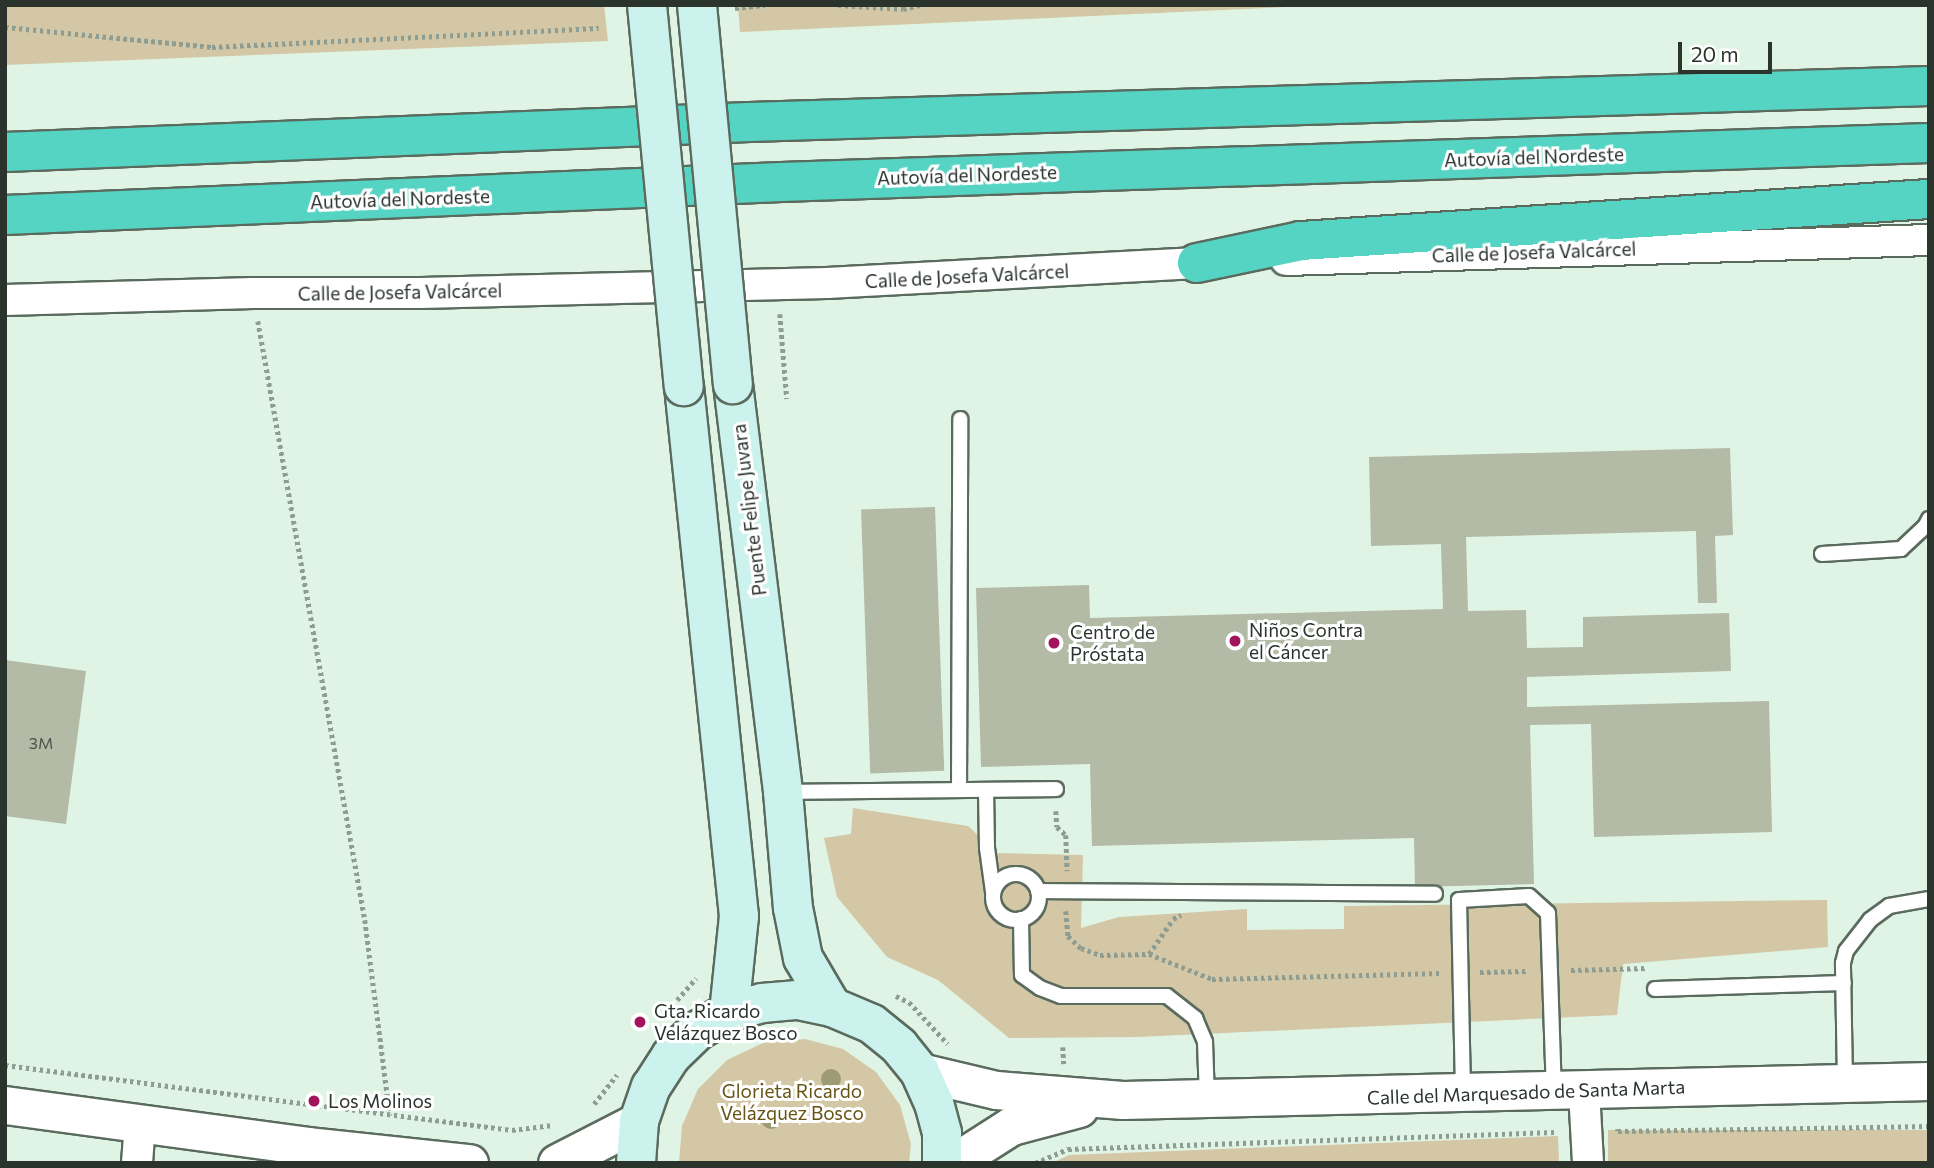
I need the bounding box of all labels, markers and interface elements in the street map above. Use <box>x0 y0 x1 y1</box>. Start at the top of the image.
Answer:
scale bar <box>1682 28 1776 72</box>
text: 20 m <box>1691 41 1739 66</box>
street label: Autovía del Nordeste <box>1444 142 1624 172</box>
street label: Autovía del Nordeste <box>877 160 1057 190</box>
street label: Autovía del Nordeste <box>310 184 490 214</box>
street label: Calle de Josefa Valcárcel <box>1431 237 1637 267</box>
street label: Calle de Josefa Valcárcel <box>864 259 1070 293</box>
street label: Calle de Josefa Valcárcel <box>298 279 502 305</box>
street label: Puente Felipe Juvara <box>727 423 771 597</box>
place label: Niños Contra el Cáncer <box>1249 619 1363 663</box>
place label: Centro de Próstata <box>1070 621 1155 665</box>
marker: Centro de Próstata <box>1044 633 1064 653</box>
marker: Niños Contra el Cáncer <box>1227 633 1243 649</box>
house number: 3M <box>29 733 53 753</box>
place label: Gta. Ricardo Velázquez Bosco <box>654 1000 797 1044</box>
marker: Gta. Ricardo Velázquez Bosco <box>632 1014 648 1030</box>
street label: Calle del Marquesado de Santa Marta <box>1366 1075 1686 1109</box>
park label: Glorieta Ricardo Velázquez Bosco <box>720 1080 864 1124</box>
place label: Los Molinos <box>328 1090 432 1112</box>
marker: Los Molinos <box>306 1093 322 1109</box>

